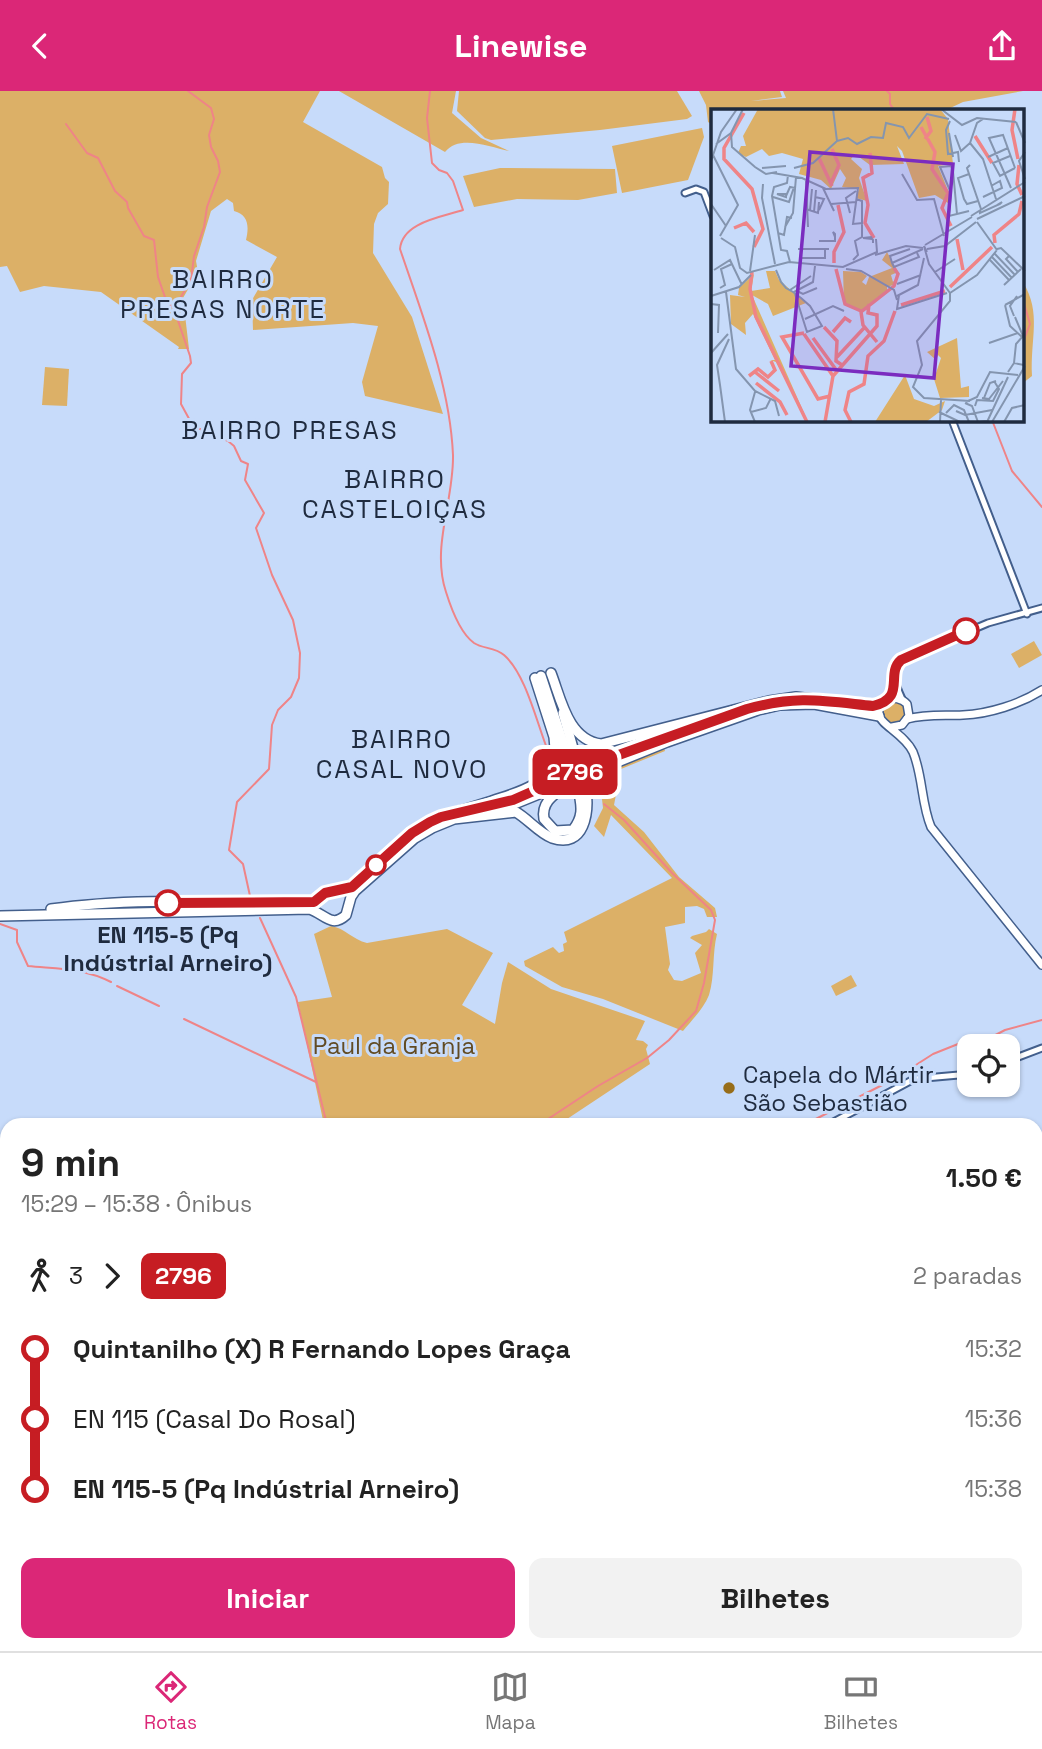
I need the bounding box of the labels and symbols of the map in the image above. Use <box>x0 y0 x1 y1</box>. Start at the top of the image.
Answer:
inset map <box>711 109 1024 422</box>
district label: BAIRRO PRESAS NORTE <box>120 262 326 326</box>
district label: BAIRRO PRESAS <box>181 413 399 447</box>
district label: BAIRRO CASTELOIÇAS <box>302 462 488 526</box>
unlabelled marker <box>953 618 979 644</box>
district label: BAIRRO CASAL NOVO <box>316 722 488 786</box>
line badge: 2796 <box>526 749 624 795</box>
unlabelled marker <box>366 855 386 875</box>
marker: EN 115-5 (Pq Indústrial Arneiro) <box>155 890 181 916</box>
place label: EN 115-5 (Pq Indústrial Arneiro) <box>64 919 272 978</box>
park label: Paul da Granja <box>313 1030 475 1061</box>
place label: Capela do Mártir São Sebastião <box>743 1059 934 1118</box>
marker: Capela do Mártir São Sebastião <box>721 1080 737 1096</box>

